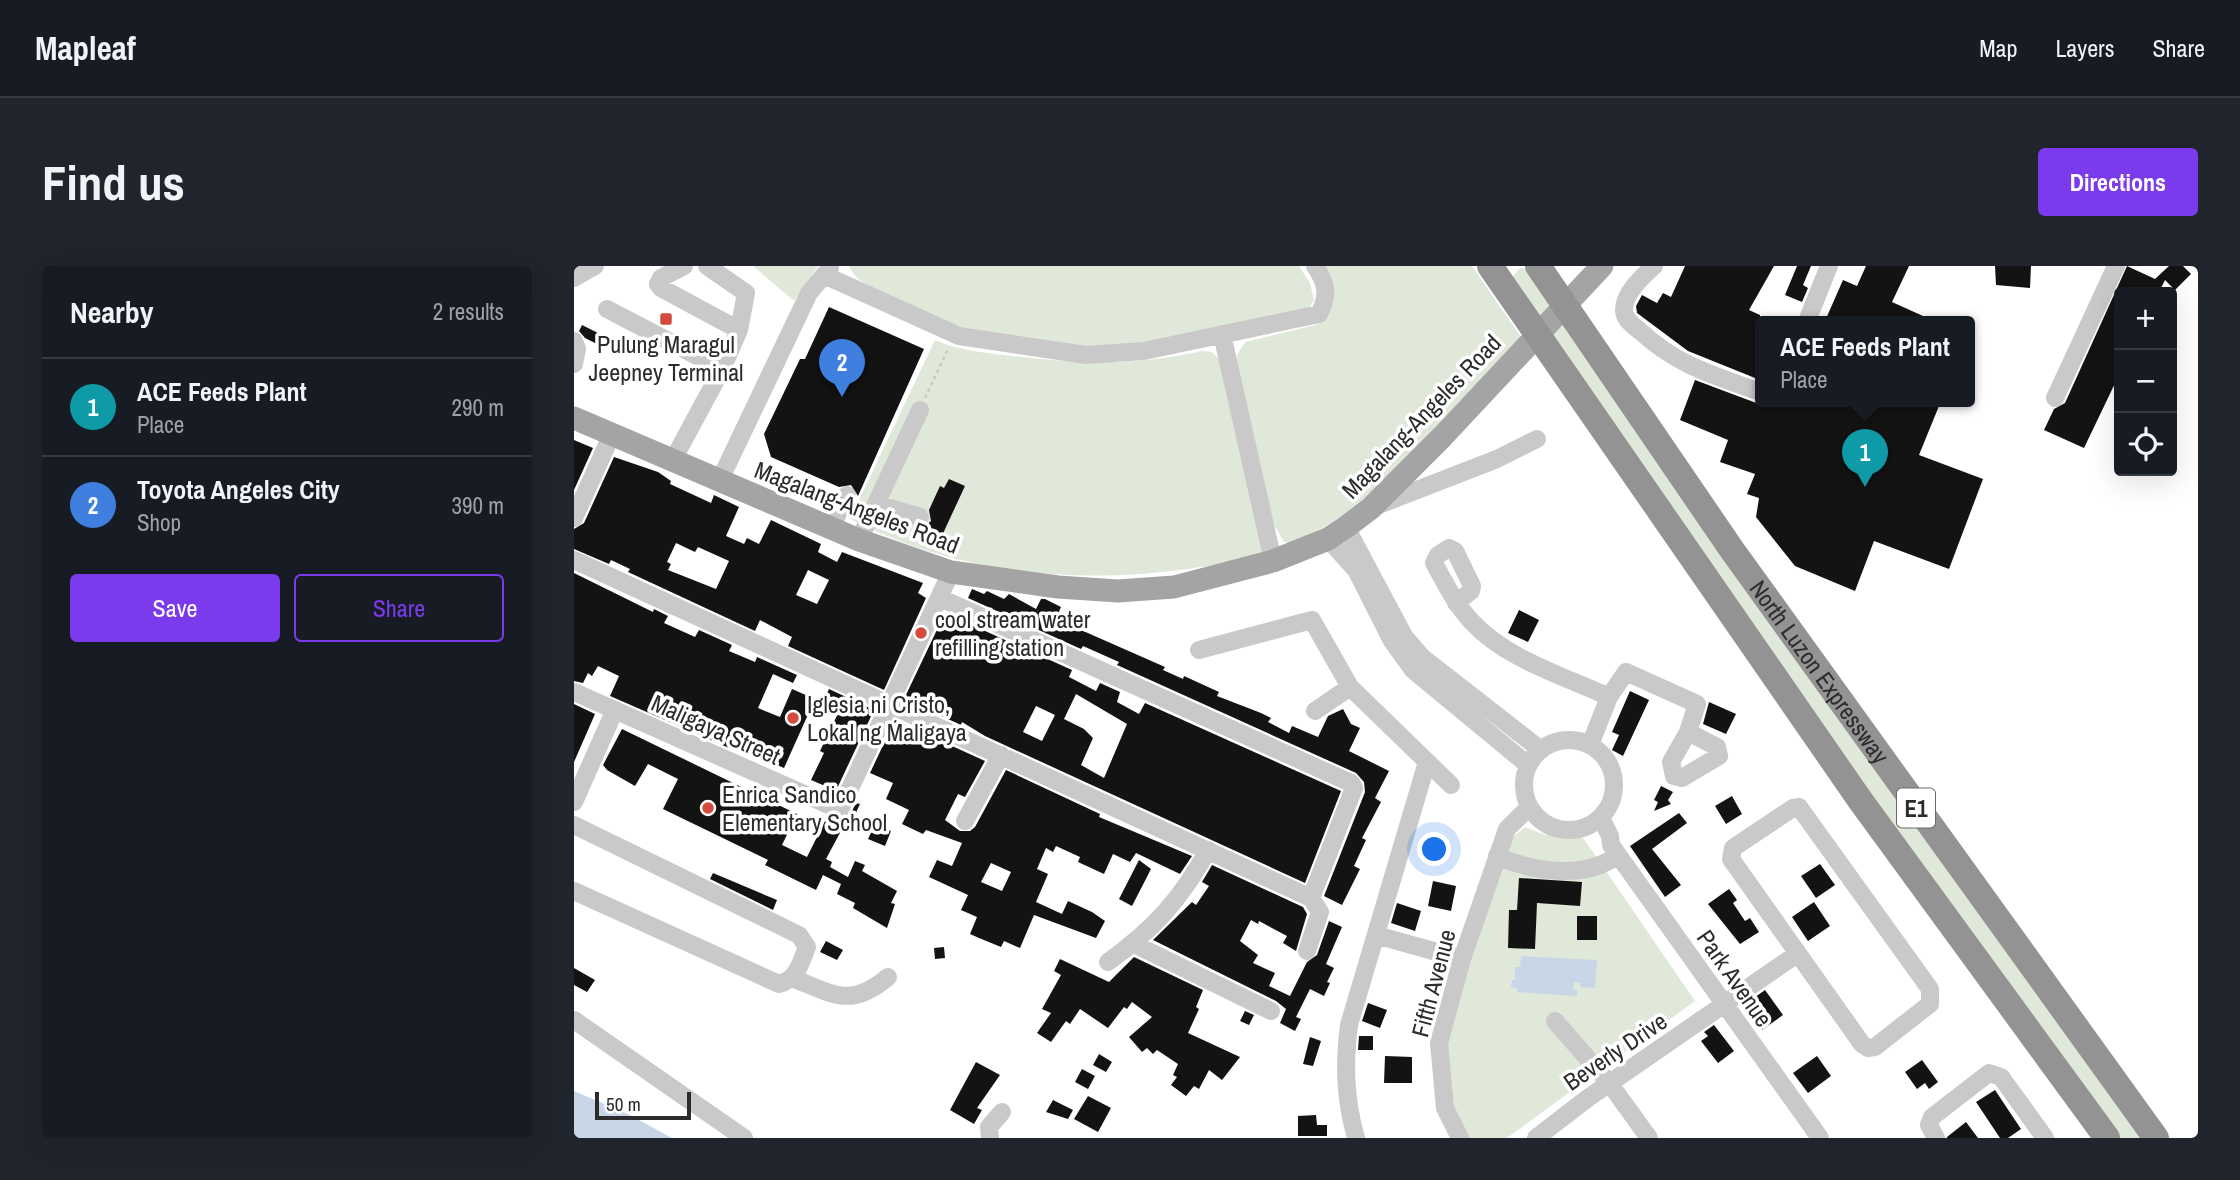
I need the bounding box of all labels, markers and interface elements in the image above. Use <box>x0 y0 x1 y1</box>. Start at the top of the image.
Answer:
text: Mapleaf <box>35 26 136 70</box>
text: Map <box>1979 32 2017 64</box>
text: Layers <box>2055 32 2114 64</box>
text: Share <box>2152 32 2205 64</box>
button: Directions <box>2038 148 2198 216</box>
text: Find us <box>42 149 185 215</box>
map controls <box>2114 287 2177 476</box>
button: + <box>2114 287 2177 350</box>
text: Nearby <box>70 292 153 332</box>
text: 2 results <box>433 296 504 327</box>
marker: Pulung Maragul Jeepney Terminal <box>658 311 674 327</box>
popup <box>1755 316 1975 407</box>
street label: Magalang-Angeles Road <box>1334 327 1508 505</box>
place label: Pulung Maragul Jeepney Terminal <box>589 328 744 388</box>
text: ACE Feeds Plant <box>1780 329 1950 364</box>
pin: 2 <box>819 339 865 397</box>
button: − <box>2114 350 2177 413</box>
text: Place <box>1780 364 1827 395</box>
text: ACE Feeds Plant <box>137 374 307 409</box>
text: 1 <box>88 392 98 423</box>
text: 290 m <box>452 392 504 423</box>
text: Place <box>137 409 184 440</box>
button: locate <box>2114 413 2177 476</box>
pin: 1 <box>1842 429 1888 487</box>
street label: Magalang-Angeles Road <box>750 453 964 561</box>
text: Toyota Angeles City <box>137 472 340 507</box>
text: 2 <box>88 490 98 521</box>
text: 390 m <box>452 490 504 521</box>
text: Shop <box>137 507 181 538</box>
button: Save <box>70 574 280 642</box>
button: Share <box>294 574 504 642</box>
street label: North Luzon Expressway <box>1743 574 1897 770</box>
place label: cool stream water refilling station <box>935 603 1091 663</box>
marker: cool stream water refilling station <box>913 625 929 641</box>
street label: Maligaya Street <box>647 686 786 772</box>
place label: Iglesia ni Cristo, Lokal ng Maligaya <box>807 688 967 748</box>
marker: Iglesia ni Cristo, Lokal ng Maligaya <box>785 710 801 726</box>
place label: Enrica Sandico Elementary School <box>722 778 887 838</box>
road number: E1 <box>1897 788 1935 828</box>
marker: Enrica Sandico Elementary School <box>700 800 716 816</box>
your location <box>1417 832 1451 866</box>
street label: Park Avenue <box>1690 923 1780 1033</box>
street label: Fifth Avenue <box>1403 926 1463 1040</box>
street label: Beverly Drive <box>1557 1005 1673 1097</box>
scale bar <box>595 1089 691 1121</box>
text: 50 m <box>606 1091 641 1117</box>

